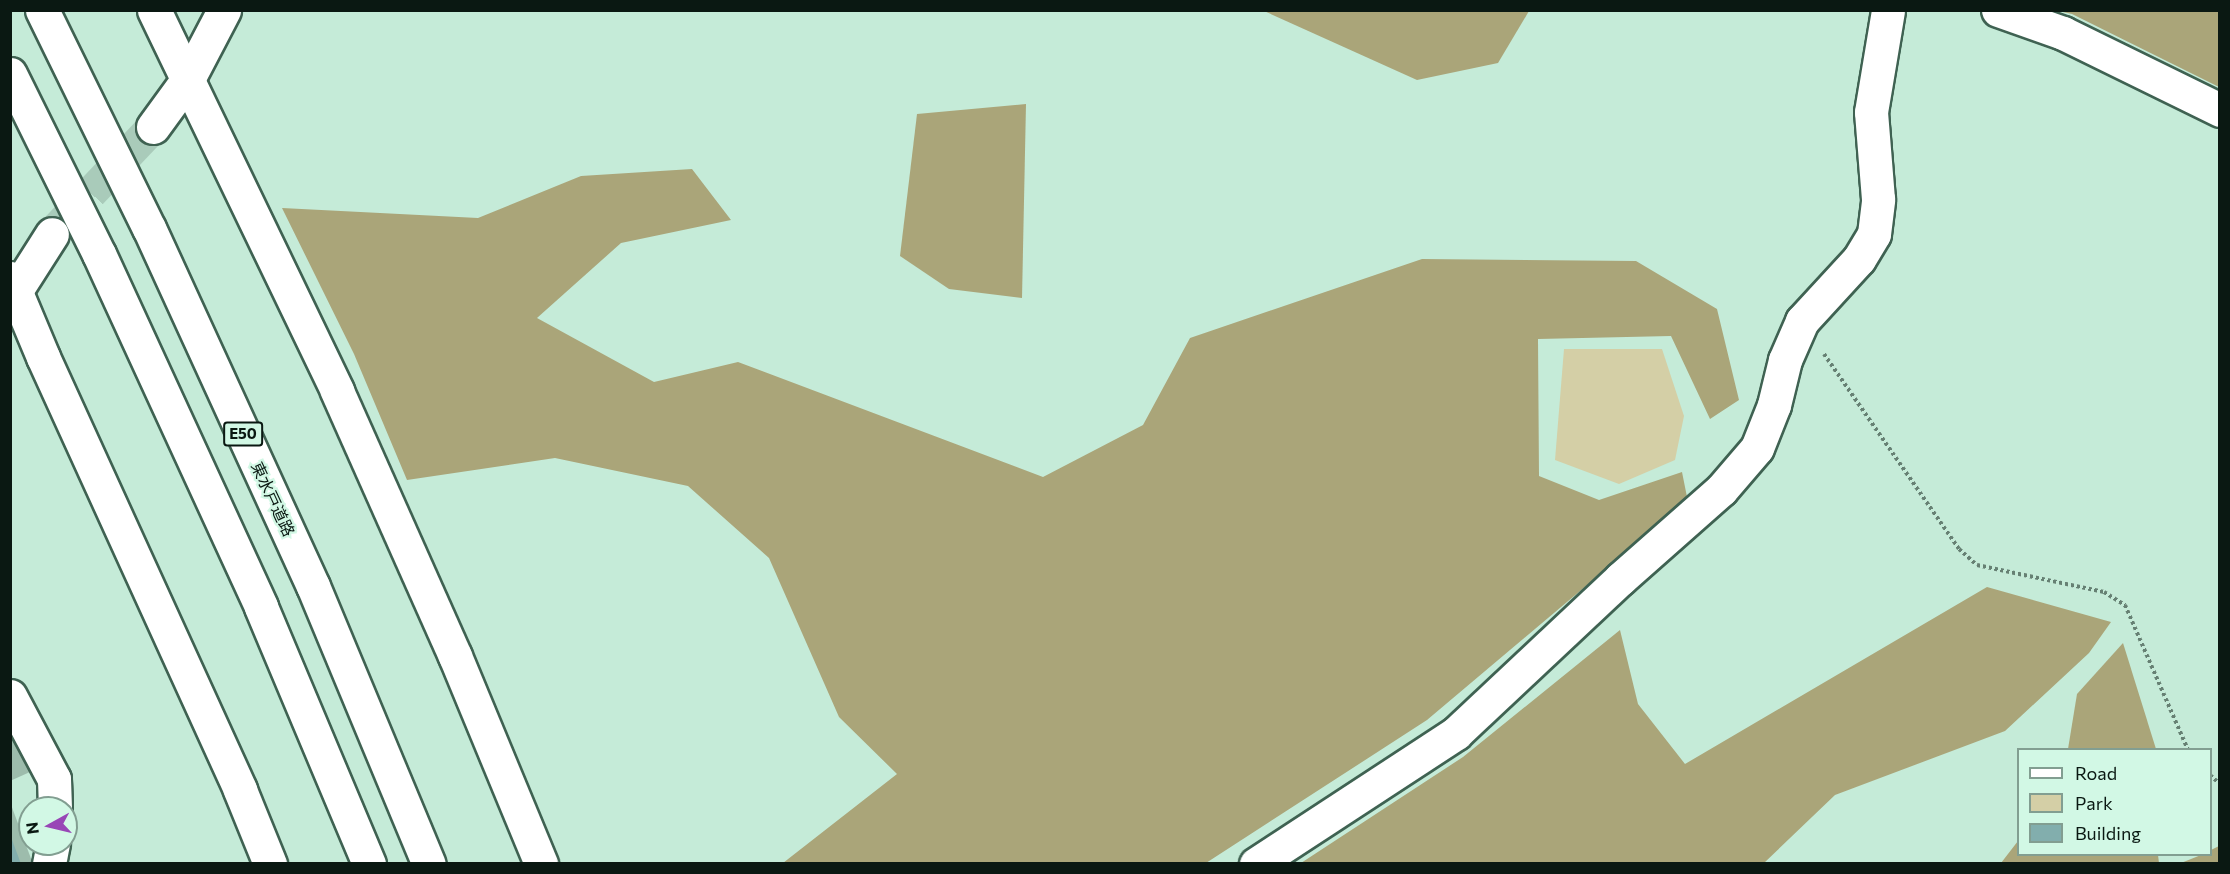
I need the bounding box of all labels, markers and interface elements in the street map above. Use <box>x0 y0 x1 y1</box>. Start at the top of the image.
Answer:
road number: E50 <box>222 422 264 446</box>
street label: 東水戸道路 <box>247 459 299 539</box>
legend <box>2017 748 2212 856</box>
text: Road <box>2075 762 2117 784</box>
text: Park <box>2075 792 2113 814</box>
north arrow <box>18 796 78 856</box>
text: N <box>21 821 42 836</box>
text: Building <box>2075 822 2141 844</box>

